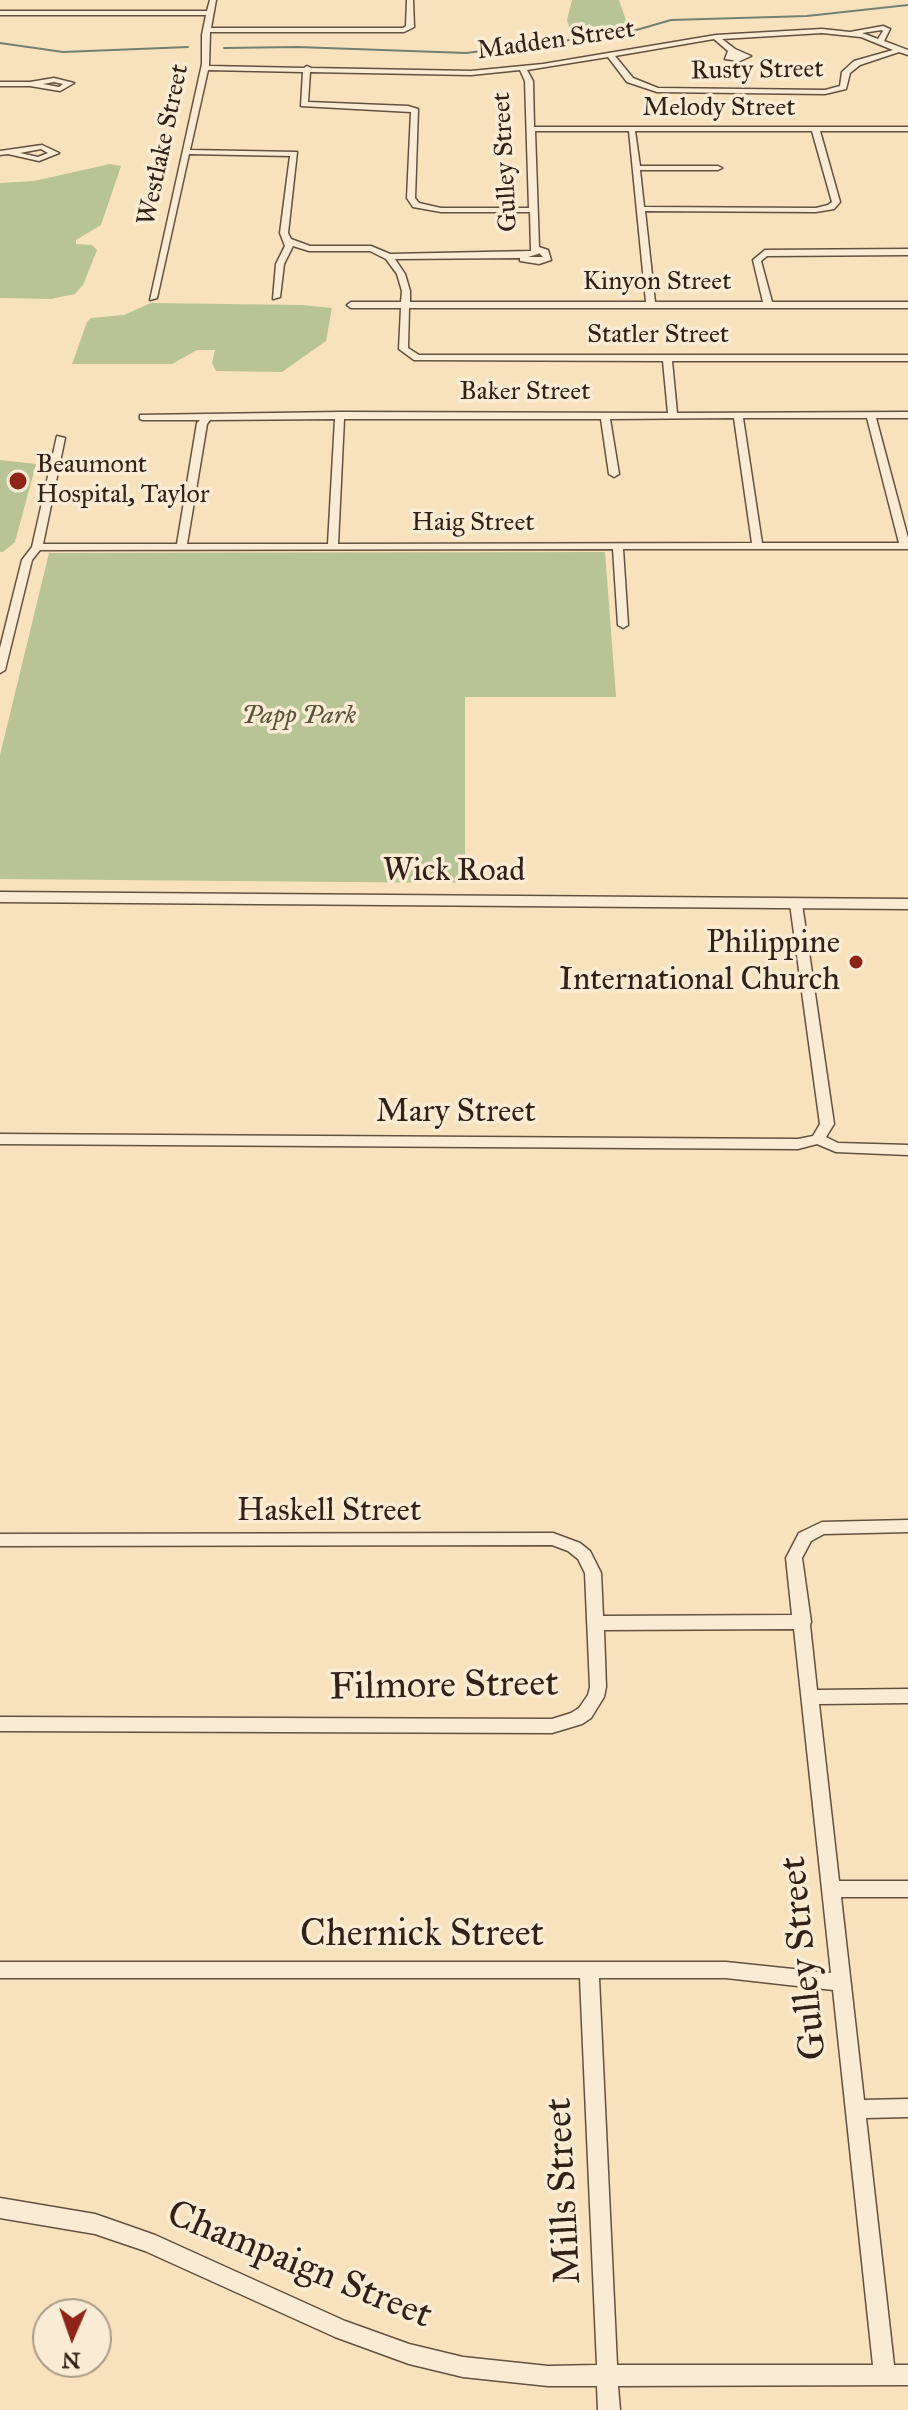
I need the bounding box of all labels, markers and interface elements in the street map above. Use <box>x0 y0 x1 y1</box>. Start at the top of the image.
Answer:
street label: Madden Street <box>475 14 637 68</box>
street label: Rusty Street <box>690 54 824 88</box>
street label: Westlake Street <box>132 62 196 228</box>
street label: Gulley Street <box>487 91 525 233</box>
street label: Melody Street <box>643 93 795 125</box>
street label: Kinyon Street <box>583 267 731 299</box>
street label: Statler Street <box>587 320 729 352</box>
street label: Baker Street <box>460 377 590 409</box>
place label: Beaumont Hospital, Taylor <box>36 450 210 512</box>
marker: Beaumont Hospital, Taylor <box>7 470 29 492</box>
street label: Haig Street <box>412 508 534 540</box>
park label: Papp Park <box>242 701 356 733</box>
street label: Wick Road <box>383 853 525 891</box>
place label: Philippine International Church <box>559 925 840 1000</box>
marker: Philippine International Church <box>847 953 865 971</box>
street label: Mary Street <box>376 1094 536 1132</box>
street label: Haskell Street <box>237 1493 421 1531</box>
street label: Filmore Street <box>329 1662 559 1712</box>
street label: Gulley Street <box>772 1854 838 2062</box>
street label: Chernick Street <box>300 1913 544 1959</box>
street label: Mills Street <box>537 2097 593 2285</box>
street label: Champaign Street <box>160 2192 438 2340</box>
north arrow <box>32 2298 112 2378</box>
text: N <box>61 2347 81 2374</box>

